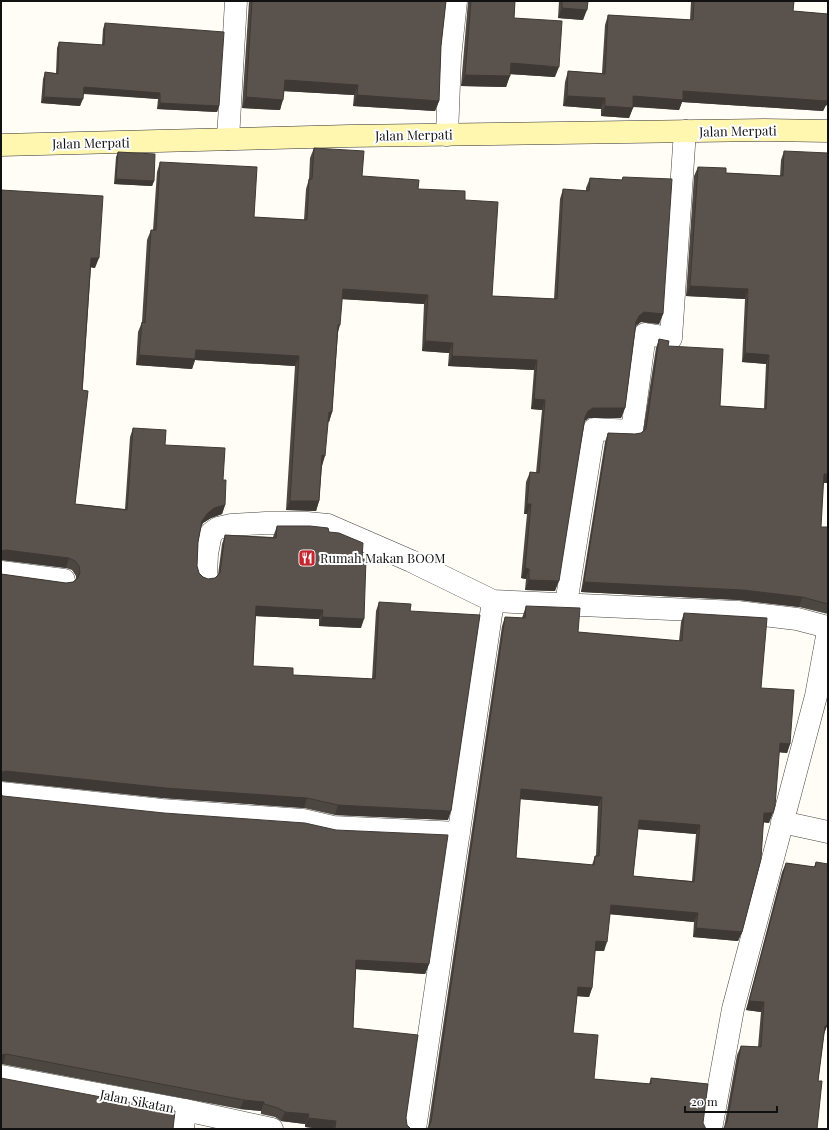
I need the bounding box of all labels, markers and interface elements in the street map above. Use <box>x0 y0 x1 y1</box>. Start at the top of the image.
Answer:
street label: Jalan Merpati <box>698 121 777 140</box>
street label: Jalan Merpati <box>374 125 453 144</box>
street label: Jalan Merpati <box>51 133 130 152</box>
restaurant icon: Rumah Makan BOOM <box>297 548 317 568</box>
place label: Rumah Makan BOOM <box>320 549 446 566</box>
street label: Jalan Sikatan <box>98 1085 176 1116</box>
scale bar <box>685 1088 777 1114</box>
text: 20 m <box>691 1093 718 1109</box>

